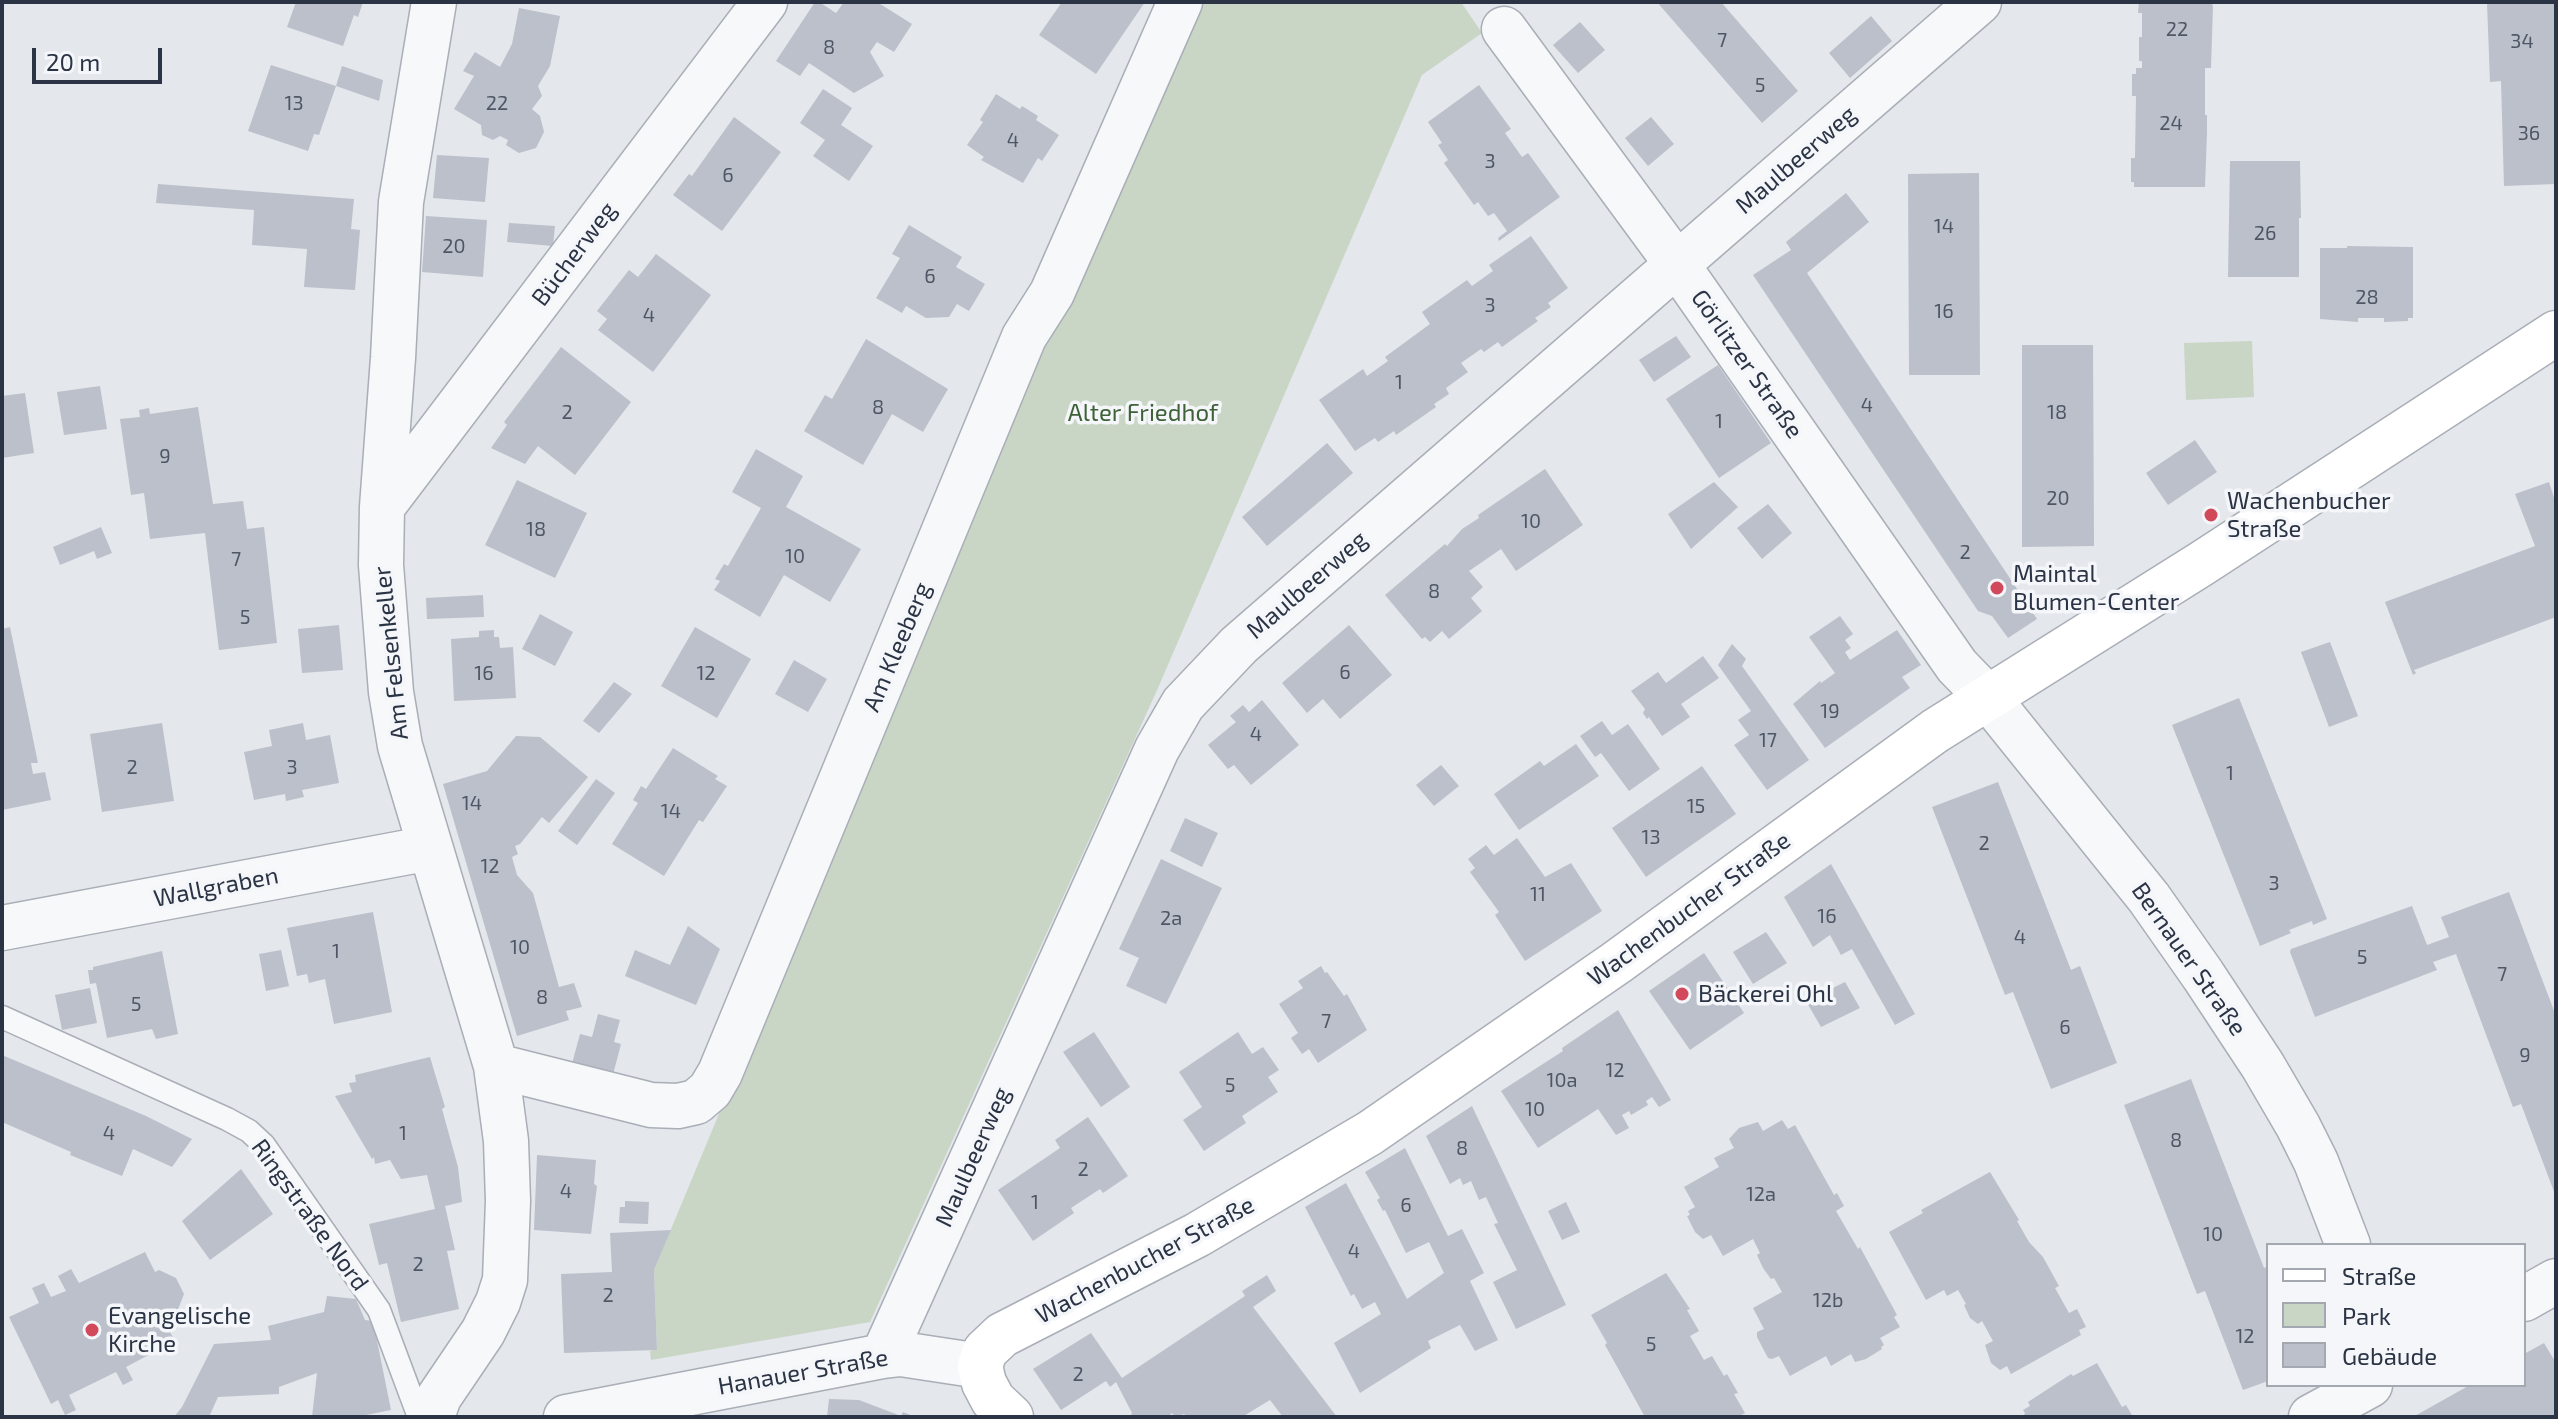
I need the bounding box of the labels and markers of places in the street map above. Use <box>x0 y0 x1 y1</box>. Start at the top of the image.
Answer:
place label: Wachenbucher Straße <box>2227 487 2391 543</box>
marker: Wachenbucher Straße <box>2202 506 2220 524</box>
place label: Maintal Blumen-Center <box>2013 560 2179 616</box>
marker: Maintal Blumen-Center <box>1988 579 2006 597</box>
place label: Bäckerei Ohl <box>1698 980 1833 1008</box>
marker: Bäckerei Ohl <box>1673 985 1691 1003</box>
place label: Evangelische Kirche <box>108 1302 251 1358</box>
marker: Evangelische Kirche <box>83 1321 101 1339</box>

